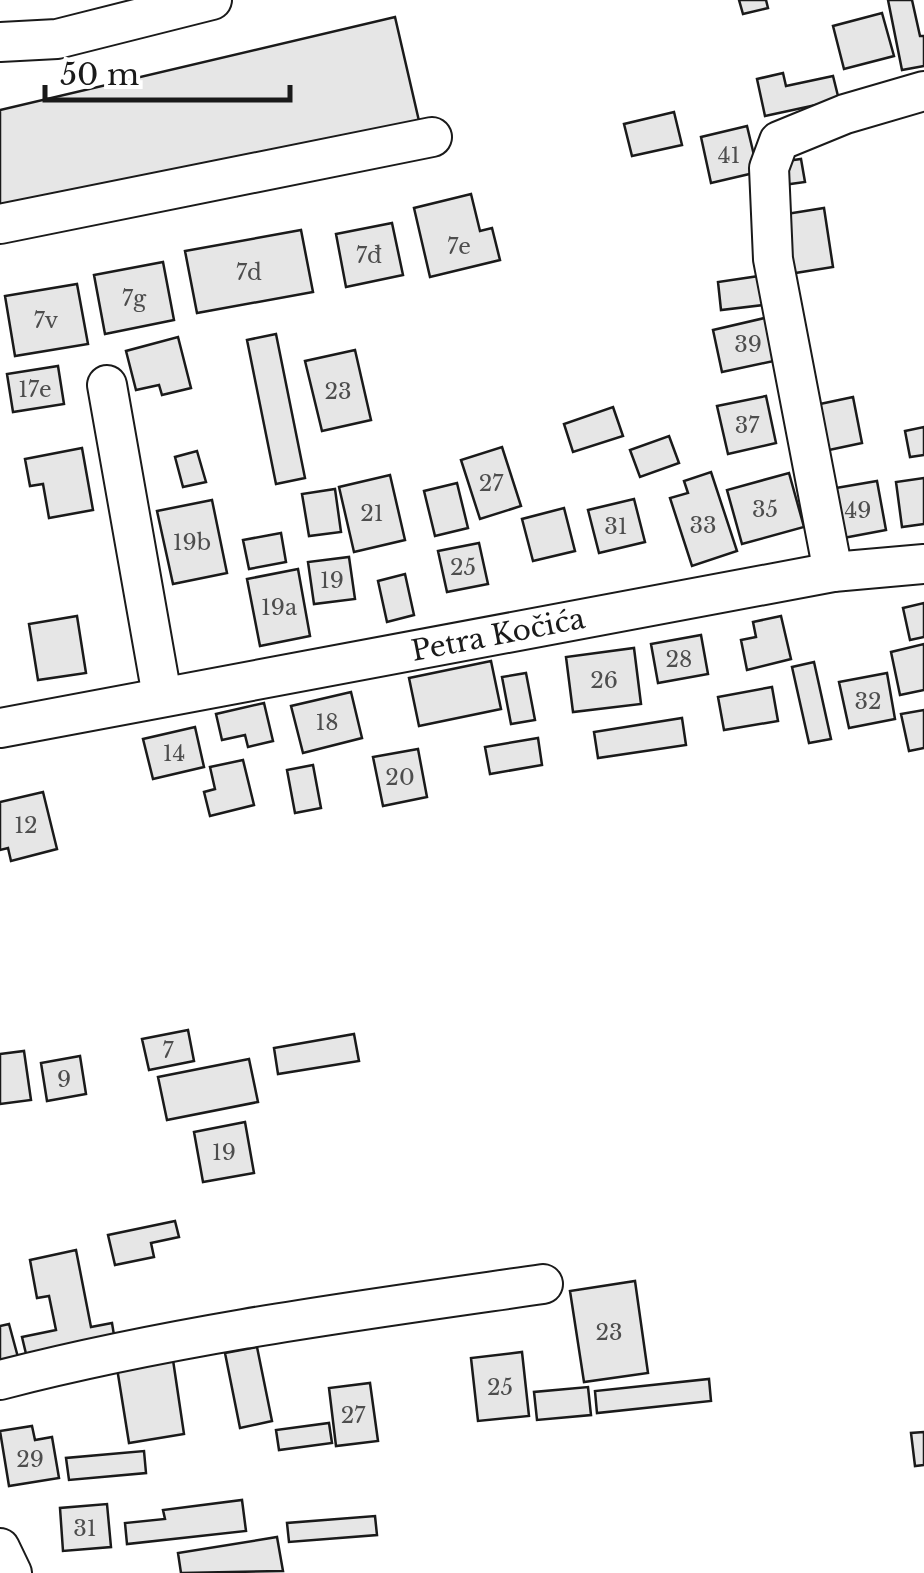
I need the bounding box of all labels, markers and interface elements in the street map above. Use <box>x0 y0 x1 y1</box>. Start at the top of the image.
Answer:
scale bar <box>45 40 290 102</box>
text: 50 m <box>60 56 139 93</box>
house number: 41 <box>718 142 740 169</box>
house number: 7e <box>447 233 471 260</box>
house number: 7đ <box>356 242 382 269</box>
house number: 7d <box>236 259 262 286</box>
house number: 7g <box>122 285 147 312</box>
house number: 7v <box>34 307 59 334</box>
house number: 39 <box>734 331 762 358</box>
house number: 17e <box>18 376 52 403</box>
house number: 23 <box>324 378 352 405</box>
house number: 37 <box>735 412 760 439</box>
house number: 27 <box>479 470 504 497</box>
house number: 35 <box>752 496 778 523</box>
house number: 49 <box>844 497 872 524</box>
house number: 21 <box>360 500 384 527</box>
house number: 33 <box>689 512 717 539</box>
house number: 31 <box>604 513 628 540</box>
house number: 19b <box>173 529 211 556</box>
house number: 25 <box>450 554 476 581</box>
house number: 19 <box>320 567 344 594</box>
house number: 19a <box>261 594 298 621</box>
street label: Petra Kočića <box>408 601 588 669</box>
house number: 28 <box>666 646 692 673</box>
house number: 26 <box>590 667 618 694</box>
house number: 32 <box>854 688 882 715</box>
house number: 18 <box>315 709 339 736</box>
house number: 14 <box>163 740 185 767</box>
house number: 20 <box>385 764 415 791</box>
house number: 12 <box>14 812 38 839</box>
house number: 7 <box>162 1037 174 1064</box>
house number: 9 <box>57 1066 71 1093</box>
house number: 19 <box>212 1139 236 1166</box>
house number: 23 <box>595 1319 623 1346</box>
house number: 25 <box>487 1374 513 1401</box>
house number: 27 <box>341 1402 366 1429</box>
house number: 29 <box>16 1446 44 1473</box>
house number: 31 <box>73 1515 97 1542</box>

